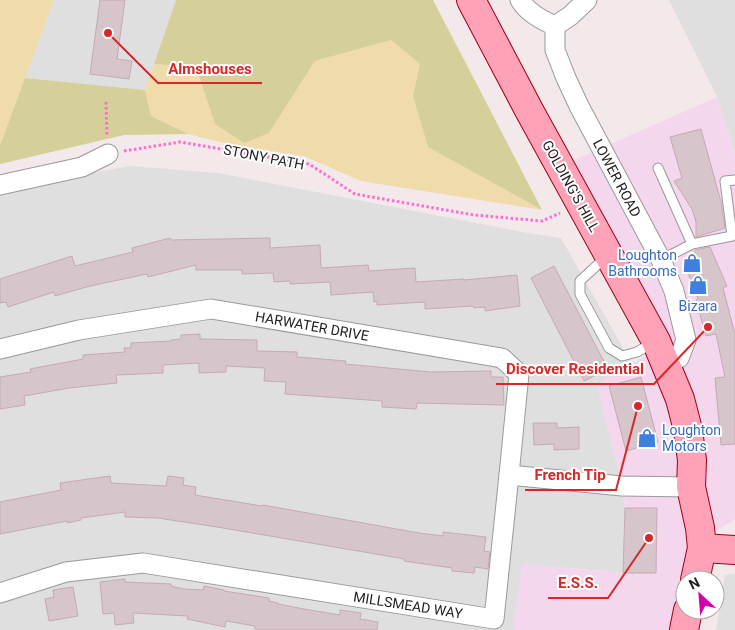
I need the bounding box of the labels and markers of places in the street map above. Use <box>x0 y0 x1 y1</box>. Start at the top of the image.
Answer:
callout: Almshouses <box>158 53 262 83</box>
place label: Loughton Bathrooms <box>608 247 677 279</box>
shop icon: Loughton Bathrooms <box>681 252 703 274</box>
shop icon: Bizara <box>687 274 709 296</box>
place label: Bizara <box>679 298 717 314</box>
callout: Discover Residential <box>496 354 654 384</box>
place label: Loughton Motors <box>662 422 721 454</box>
shop icon: Loughton Motors <box>636 427 658 449</box>
callout: French Tip <box>525 460 616 490</box>
callout: E.S.S. <box>548 568 608 598</box>

